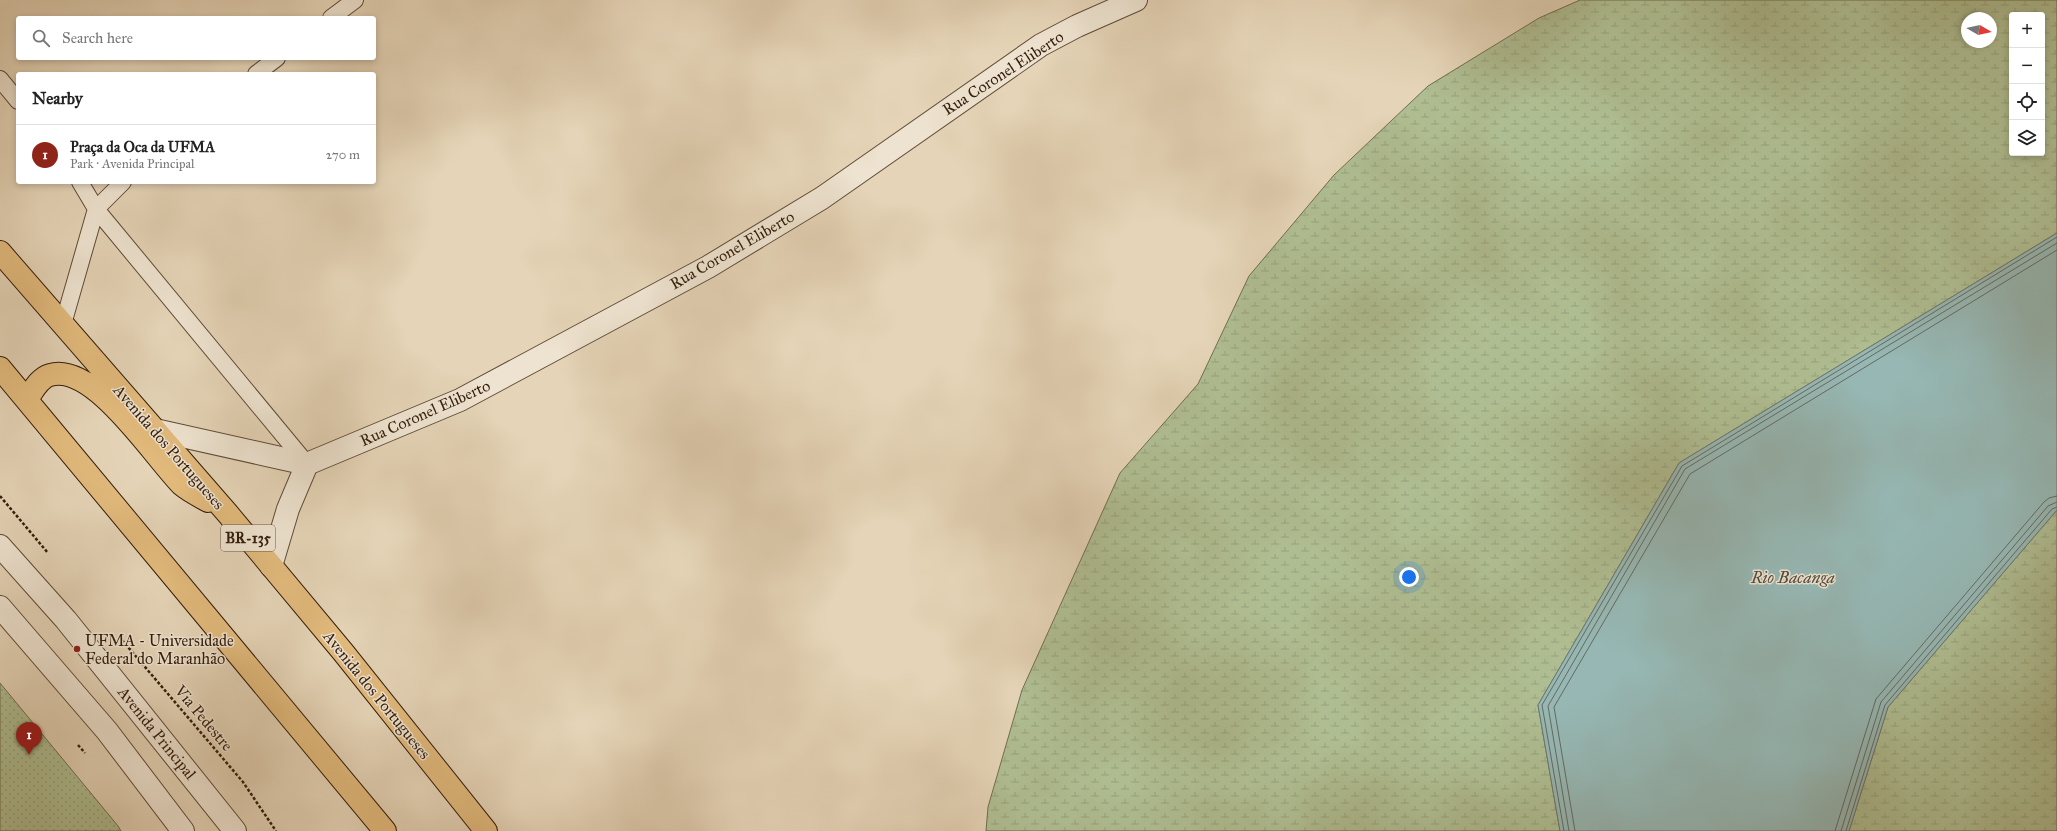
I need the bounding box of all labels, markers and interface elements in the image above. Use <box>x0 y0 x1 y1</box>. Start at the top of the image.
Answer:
north arrow <box>1961 12 1997 48</box>
map controls <box>2009 12 2045 156</box>
button: + <box>2009 12 2045 48</box>
search box <box>16 16 376 60</box>
icon: search <box>30 27 52 49</box>
street label: Rua Coronel Eliberto <box>939 27 1067 119</box>
text: Search here <box>62 29 133 47</box>
button: − <box>2009 48 2045 84</box>
button: locate <box>2009 84 2045 120</box>
text: Nearby <box>32 88 83 109</box>
button: layers <box>2009 120 2045 156</box>
text: Praça da Oca da UFMA <box>70 138 215 156</box>
text: 1 <box>42 147 48 163</box>
text: 270 m <box>326 147 360 163</box>
text: Park · Avenida Principal <box>70 156 194 172</box>
street label: Rua Coronel Eliberto <box>666 207 798 293</box>
street label: Rua Coronel Eliberto <box>357 376 493 450</box>
street label: Avenida dos Portugueses <box>108 380 229 514</box>
road number: BR-135 <box>221 525 275 551</box>
your location <box>1399 567 1419 587</box>
water label: Rio Bacanga <box>1750 567 1835 588</box>
street label: Avenida dos Portugueses <box>318 626 435 764</box>
place label: UFMA - Universidade Federal do Maranhão <box>85 631 234 668</box>
marker: UFMA - Universidade Federal do Maranhão <box>72 644 82 654</box>
street label: Via Pedestre <box>170 681 237 755</box>
street label: Avenida Principal <box>113 682 201 784</box>
pin: 1 <box>16 722 42 755</box>

